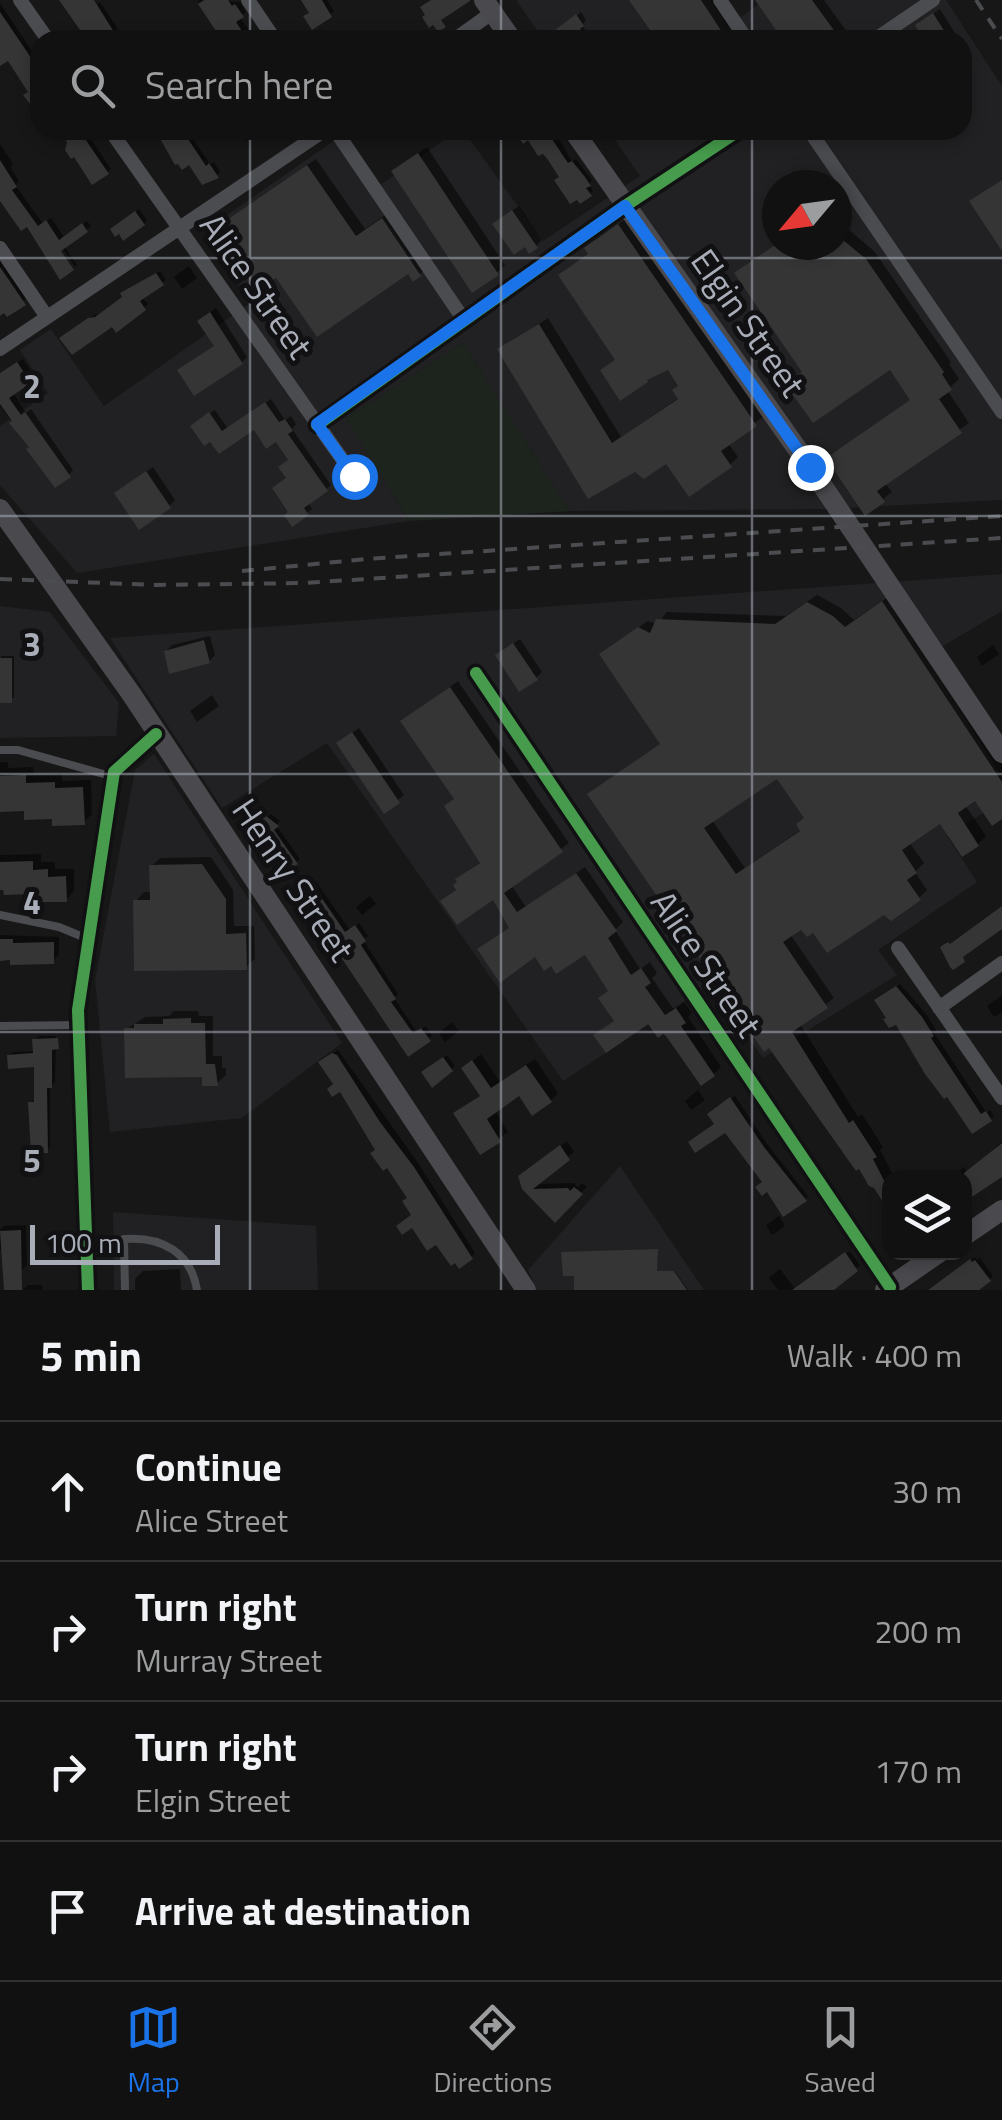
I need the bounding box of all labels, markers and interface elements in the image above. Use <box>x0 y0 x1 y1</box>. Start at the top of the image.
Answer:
search box <box>30 30 972 140</box>
text: Search here <box>145 56 333 114</box>
icon: search <box>65 58 120 113</box>
north arrow <box>762 170 852 260</box>
street label: Alice Street <box>187 201 327 369</box>
street label: Elgin Street <box>678 237 820 407</box>
text: 2 <box>23 362 41 410</box>
route end <box>788 445 834 491</box>
route start <box>332 454 378 500</box>
text: 3 <box>23 620 41 668</box>
street label: Henry Street <box>219 787 368 972</box>
text: 4 <box>23 878 41 926</box>
street label: Alice Street <box>638 879 776 1048</box>
text: 5 <box>23 1136 41 1184</box>
map controls <box>882 1170 972 1260</box>
button: layers <box>882 1170 972 1260</box>
scale bar <box>30 1220 220 1264</box>
text: 100 m <box>45 1221 122 1264</box>
text: 5 min <box>40 1323 142 1387</box>
text: Walk · 400 m <box>787 1331 962 1379</box>
text: Continue <box>135 1438 282 1496</box>
icon: ahead <box>40 1464 95 1519</box>
text: 30 m <box>892 1467 962 1515</box>
text: Alice Street <box>135 1496 288 1544</box>
text: Turn right <box>135 1578 297 1636</box>
icon: right <box>40 1604 95 1659</box>
text: 200 m <box>874 1607 962 1655</box>
text: Murray Street <box>135 1636 322 1684</box>
text: Turn right <box>135 1718 297 1776</box>
icon: right <box>40 1744 95 1799</box>
text: 170 m <box>874 1747 962 1795</box>
text: Elgin Street <box>135 1776 290 1824</box>
text: Arrive at destination <box>135 1882 471 1940</box>
icon: arrive <box>40 1884 95 1939</box>
tab: Map <box>126 2000 181 2103</box>
tab: Directions <box>433 2000 552 2103</box>
tab: Saved <box>805 2000 876 2103</box>

